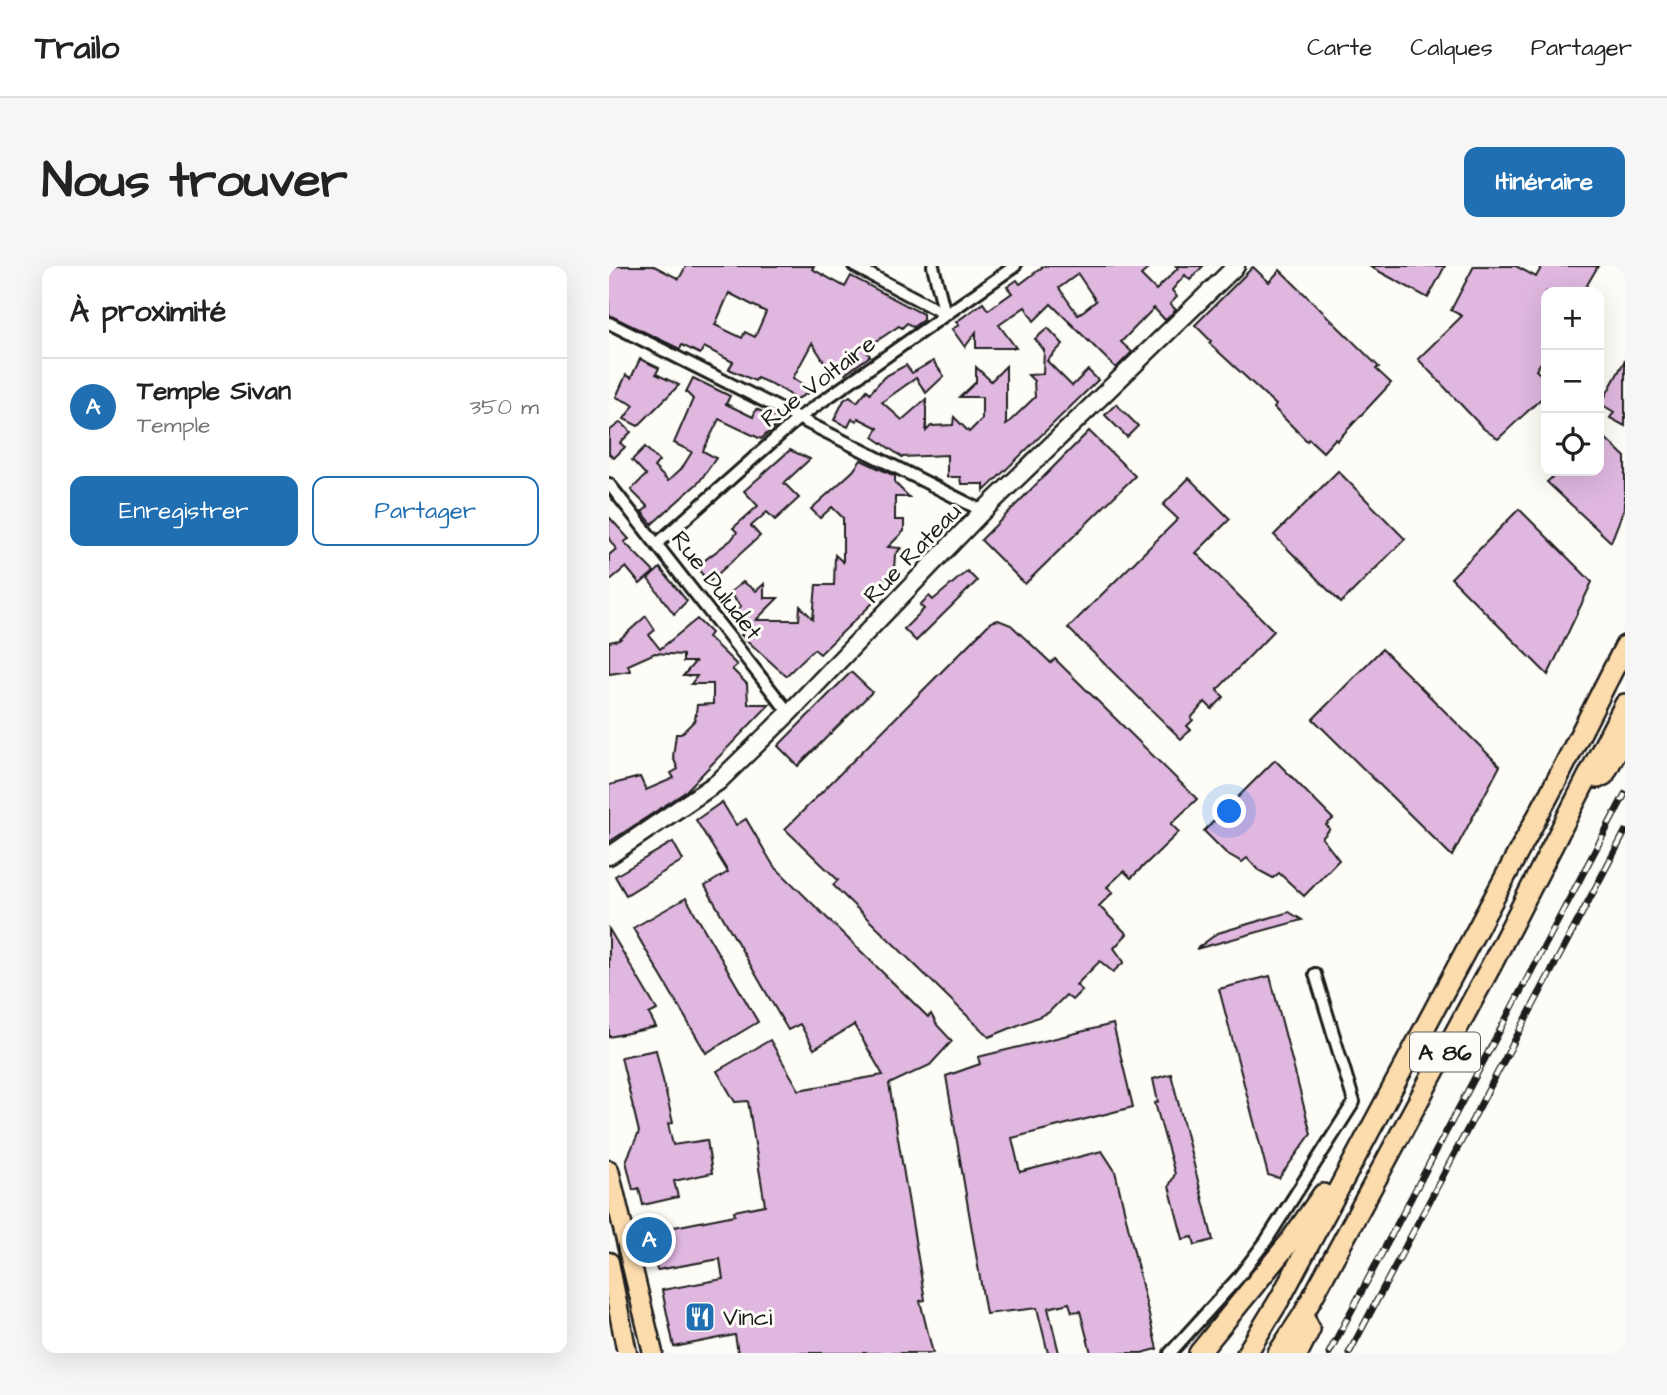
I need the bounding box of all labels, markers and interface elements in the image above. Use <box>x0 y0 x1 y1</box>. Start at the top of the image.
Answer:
text: Trailo <box>35 25 119 71</box>
text: Carte <box>1307 31 1372 65</box>
text: Calques <box>1410 31 1493 65</box>
text: Partager <box>1531 31 1632 65</box>
button: Itinéraire <box>1464 147 1625 217</box>
text: Nous trouver <box>42 148 348 216</box>
map controls <box>1541 287 1604 476</box>
button: + <box>1541 287 1604 350</box>
text: À proximité <box>70 291 226 333</box>
street label: Rue Voltaire <box>754 327 883 436</box>
button: − <box>1541 350 1604 413</box>
text: Temple Sivan <box>137 373 291 409</box>
text: A <box>86 391 100 423</box>
text: 350 m <box>469 391 539 423</box>
text: Temple <box>137 409 211 441</box>
button: locate <box>1541 413 1604 476</box>
button: Enregistrer <box>70 476 298 546</box>
button: Partager <box>312 476 539 546</box>
street label: Rue Rateau <box>856 496 970 612</box>
street label: Rue Duludet <box>663 524 770 648</box>
your location <box>1212 794 1246 828</box>
road number: A 86 <box>1410 1032 1480 1072</box>
pin: A <box>626 1214 672 1266</box>
restaurant icon: Vinci <box>683 1300 717 1334</box>
place label: Vinci <box>723 1301 773 1335</box>

